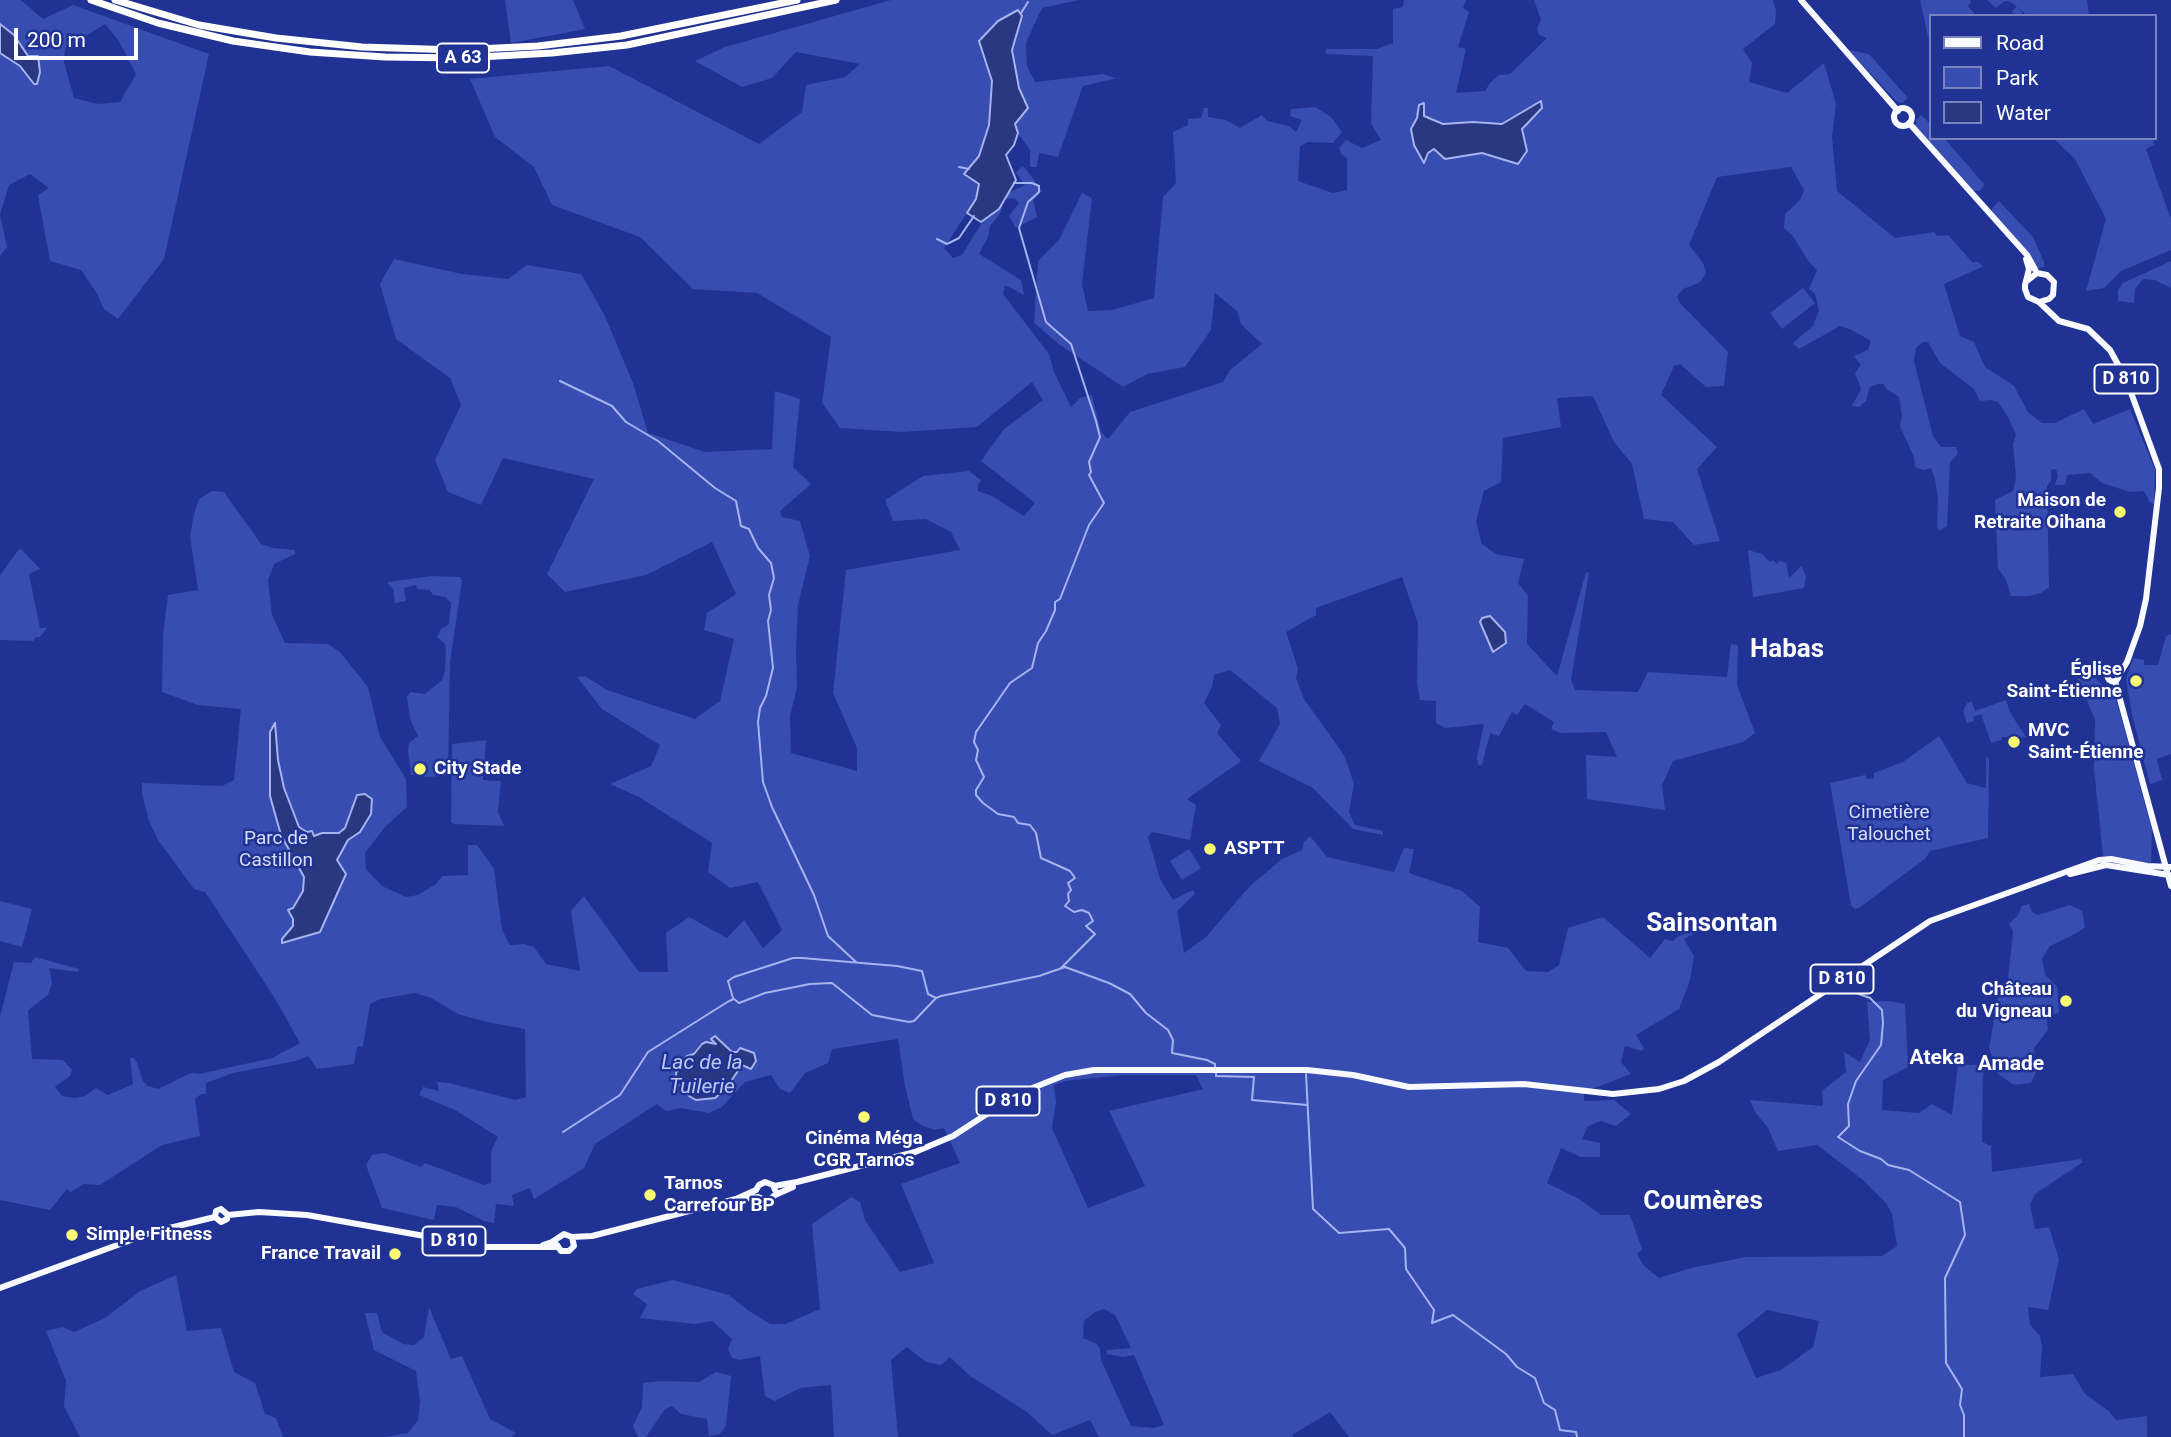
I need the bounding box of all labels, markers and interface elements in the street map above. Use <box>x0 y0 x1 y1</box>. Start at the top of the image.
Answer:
scale bar <box>18 14 142 58</box>
legend <box>1930 14 2157 140</box>
text: 200 m <box>27 28 86 52</box>
text: Road <box>1996 31 2044 55</box>
road number: A 63 <box>437 44 489 72</box>
text: Park <box>1996 66 2038 90</box>
text: Water <box>1996 101 2051 125</box>
road number: D 810 <box>2094 365 2158 394</box>
place label: Maison de Retraite Oihana <box>1974 490 2106 534</box>
marker: Maison de Retraite Oihana <box>2112 504 2128 520</box>
district label: Habas <box>1750 634 1824 666</box>
place label: Église Saint-Étienne <box>2007 659 2122 703</box>
marker: Église Saint-Étienne <box>2128 673 2144 689</box>
place label: MVC Saint-Étienne <box>2028 720 2143 764</box>
marker: MVC Saint-Étienne <box>2006 734 2022 750</box>
place label: City Stade <box>434 758 521 780</box>
marker: City Stade <box>412 761 428 777</box>
park label: Cimetière Talouchet <box>1847 802 1931 846</box>
park label: Parc de Castillon <box>239 828 313 872</box>
place label: ASPTT <box>1224 838 1284 860</box>
marker: ASPTT <box>1202 841 1218 857</box>
district label: Sainsontan <box>1646 908 1778 940</box>
road number: D 810 <box>1811 964 1874 994</box>
place label: Château du Vigneau <box>1956 979 2052 1023</box>
marker: Château du Vigneau <box>2058 993 2074 1009</box>
district label: Ateka <box>1910 1046 1964 1072</box>
water label: Lac de la Tuilerie <box>661 1051 743 1101</box>
district label: Amade <box>1978 1052 2044 1078</box>
road number: D 810 <box>976 1086 1040 1116</box>
marker: Cinéma Méga CGR Tarnos <box>856 1109 872 1125</box>
place label: Cinéma Méga CGR Tarnos <box>805 1128 923 1172</box>
place label: Tarnos Carrefour BP <box>664 1173 775 1217</box>
district label: Coumères <box>1643 1186 1763 1218</box>
marker: Tarnos Carrefour BP <box>642 1187 658 1203</box>
place label: Simple Fitness <box>86 1224 212 1246</box>
road number: D 810 <box>422 1226 486 1256</box>
marker: Simple Fitness <box>64 1227 80 1243</box>
place label: France Travail <box>261 1243 381 1265</box>
marker: France Travail <box>387 1246 403 1262</box>

